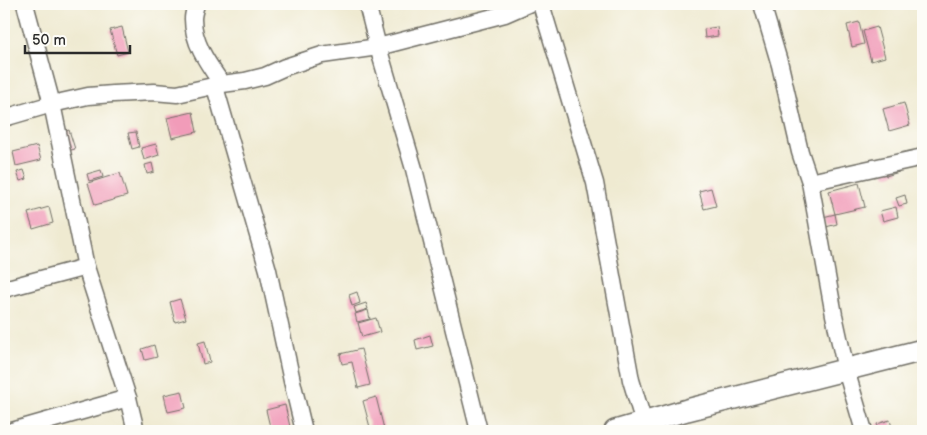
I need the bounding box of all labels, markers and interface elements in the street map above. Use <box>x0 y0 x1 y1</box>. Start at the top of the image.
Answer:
scale bar <box>25 22 130 54</box>
text: 50 m <box>32 31 66 50</box>

